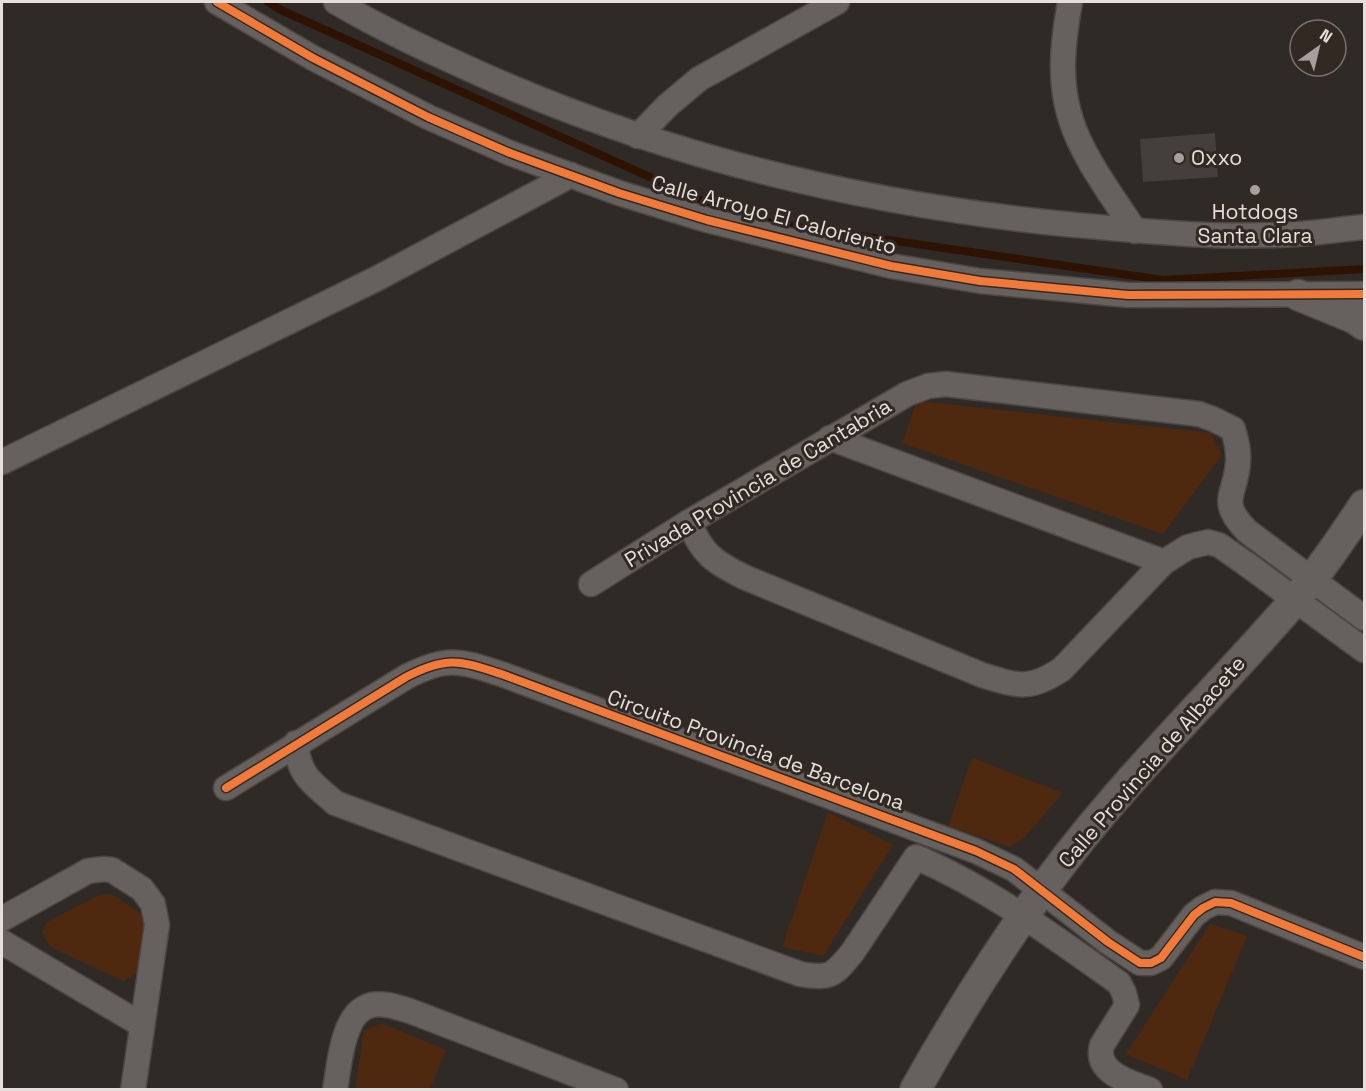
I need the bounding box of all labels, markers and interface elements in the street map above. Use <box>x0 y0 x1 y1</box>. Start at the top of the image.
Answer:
north arrow <box>1288 18 1348 78</box>
text: N <box>1316 24 1336 48</box>
place label: Oxxo <box>1191 144 1242 171</box>
marker: Oxxo <box>1172 151 1186 165</box>
street label: Calle Arroyo El Caloriento <box>649 169 900 260</box>
marker: Hotdogs Santa Clara <box>1248 183 1262 197</box>
place label: Hotdogs Santa Clara <box>1198 198 1312 249</box>
street label: Privada Provincia de Cantabria <box>619 392 896 573</box>
street label: Calle Provincia de Albacete <box>1052 650 1251 873</box>
street label: Circuito Provincia de Barcelona <box>604 683 909 816</box>

